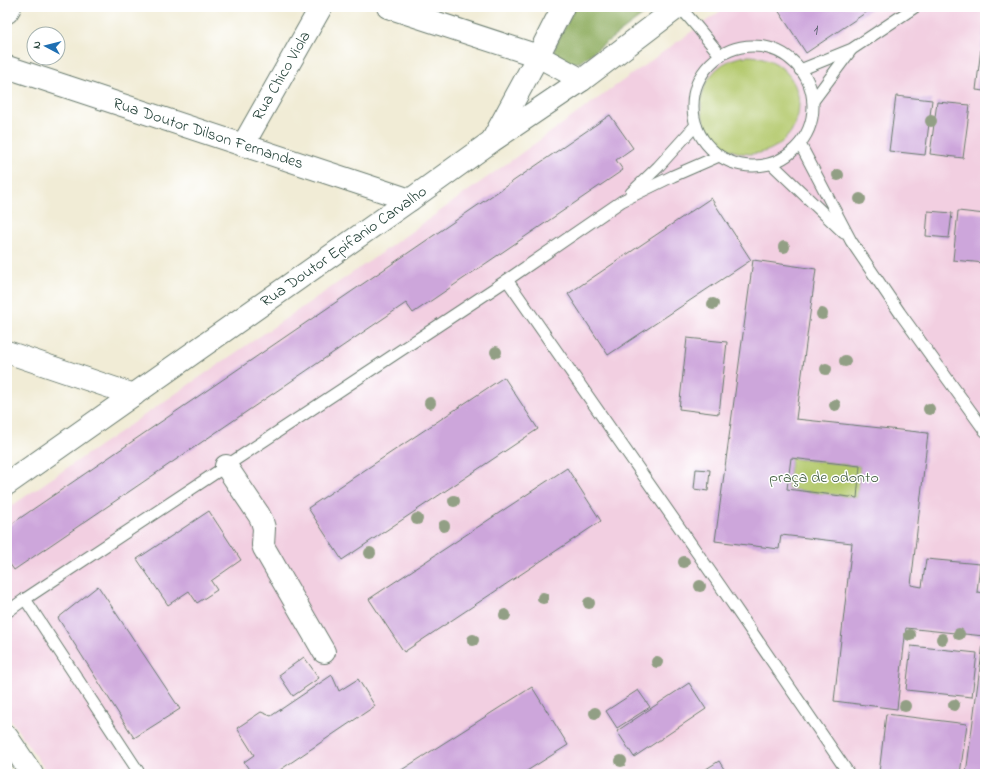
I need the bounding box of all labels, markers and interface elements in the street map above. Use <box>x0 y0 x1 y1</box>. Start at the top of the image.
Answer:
house number: 1 <box>814 20 819 41</box>
north arrow <box>26 26 66 66</box>
street label: Rua Chico Viola <box>247 27 317 125</box>
text: N <box>29 40 45 50</box>
street label: Rua Doutor Dilson Fernandes <box>110 92 306 176</box>
street label: Rua Doutor Epifanio Carvalho <box>256 180 432 314</box>
park label: praça de odonto <box>769 466 879 490</box>

